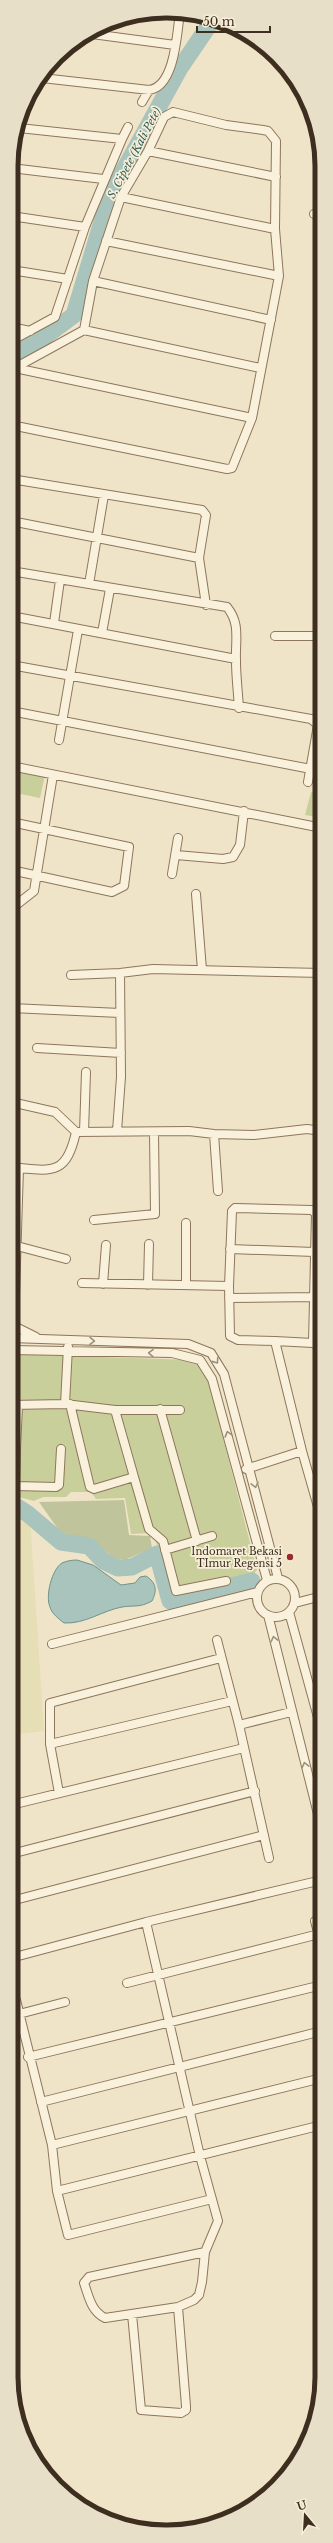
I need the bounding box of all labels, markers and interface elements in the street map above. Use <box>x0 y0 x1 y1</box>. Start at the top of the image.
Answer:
scale bar <box>197 8 270 34</box>
text: 50 m <box>203 14 235 29</box>
water label: S. Cipete (Kali Pete) <box>104 105 164 201</box>
one-way arrow <box>89 1337 95 1345</box>
one-way arrow <box>148 1349 154 1357</box>
one-way arrow <box>211 1357 219 1364</box>
one-way arrow <box>224 1431 233 1438</box>
one-way arrow <box>250 1481 258 1488</box>
place label: Indomaret Bekasi TImur Regensi 5 <box>191 1545 283 1570</box>
marker: Indomaret Bekasi TImur Regensi 5 <box>285 1552 295 1562</box>
one-way arrow <box>270 1636 278 1642</box>
one-way arrow <box>301 1762 310 1769</box>
north arrow <box>285 2495 325 2535</box>
text: U <box>295 2497 309 2514</box>

